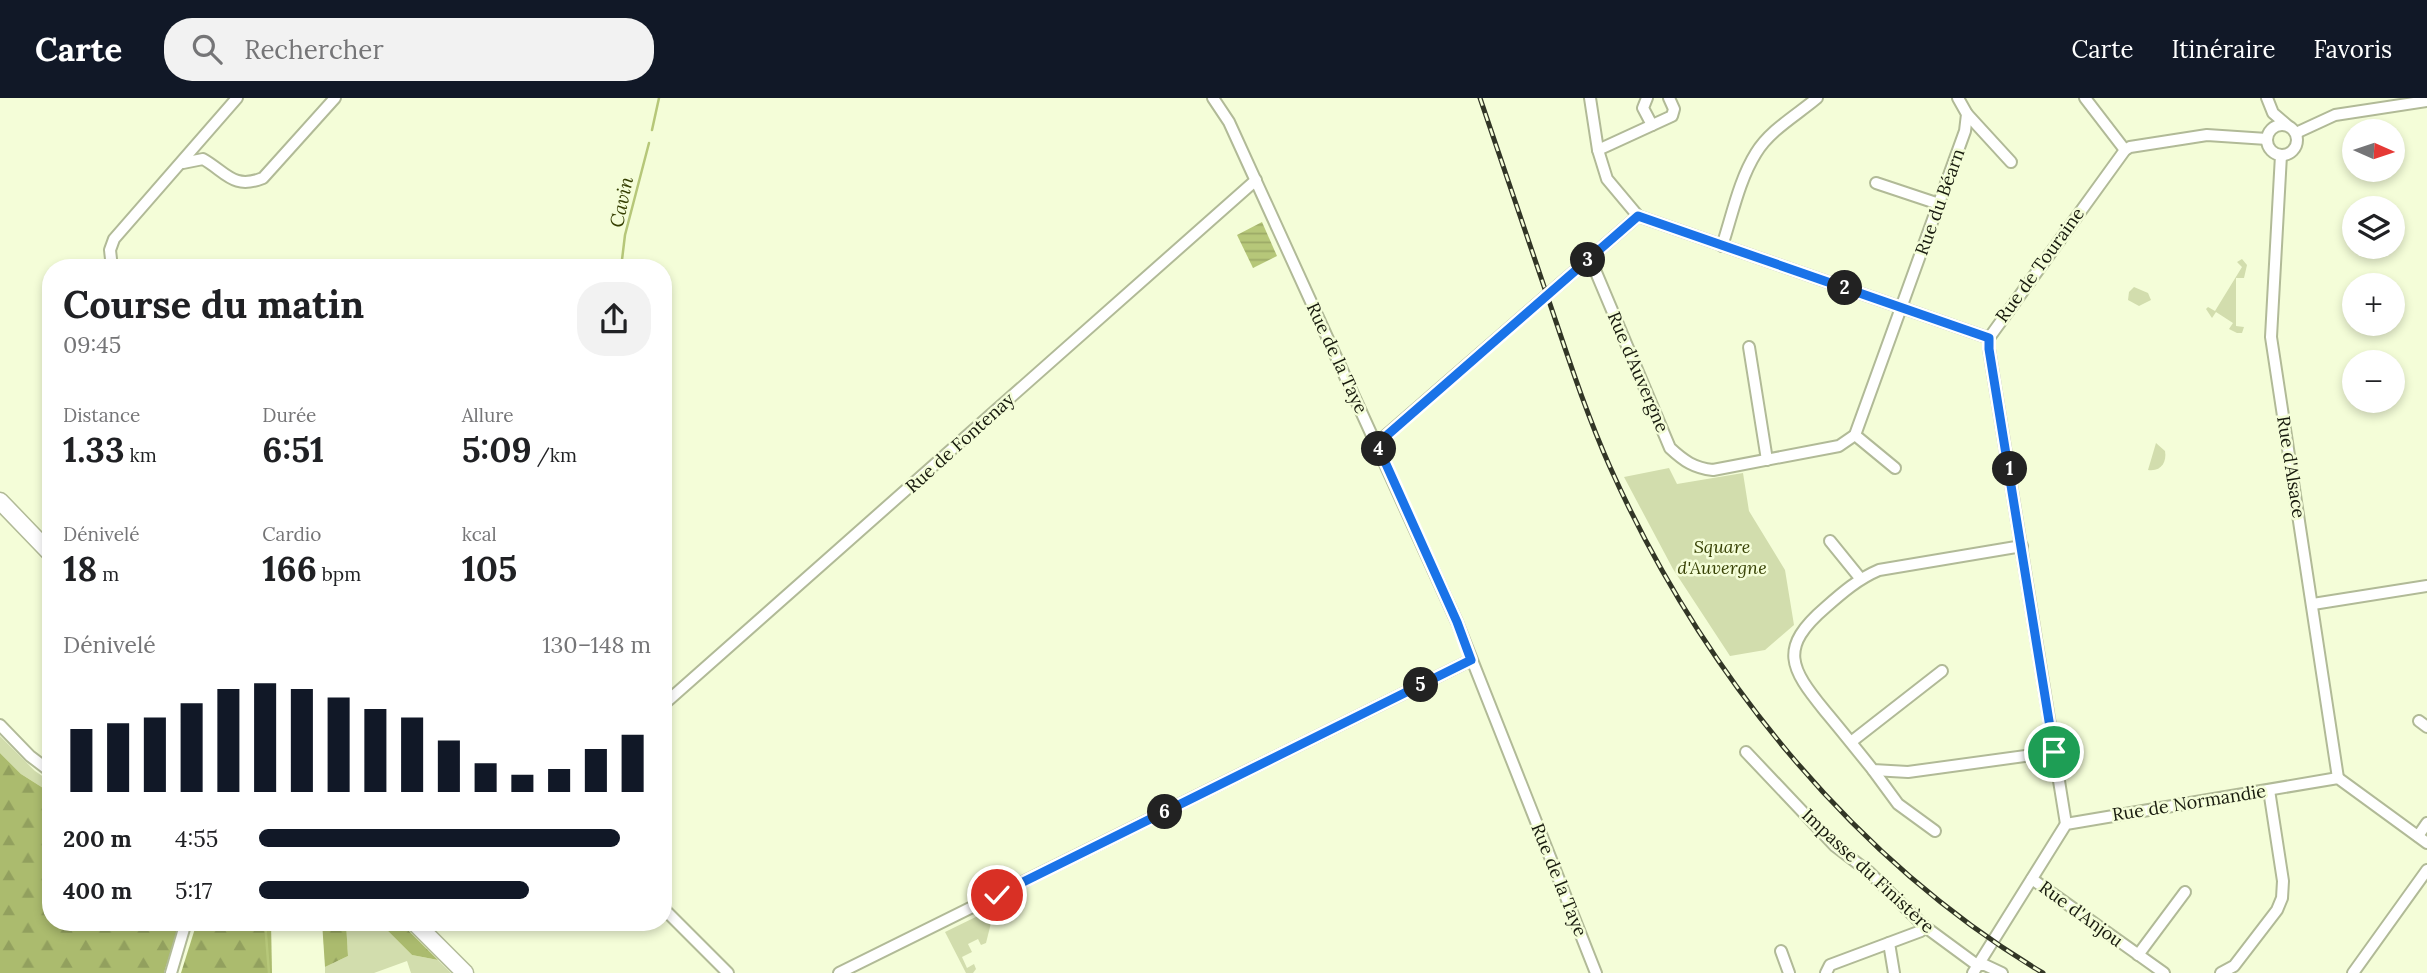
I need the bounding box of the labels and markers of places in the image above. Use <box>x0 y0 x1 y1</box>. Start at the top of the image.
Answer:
pin: 3 <box>1570 242 1606 278</box>
pin: 2 <box>1828 270 1862 306</box>
pin: 4 <box>1362 432 1396 466</box>
pin: 1 <box>1993 452 2028 486</box>
pin: 5 <box>1404 668 1438 702</box>
pin <box>2024 722 2084 782</box>
pin: 6 <box>1148 794 1182 830</box>
pin <box>967 865 1027 925</box>

